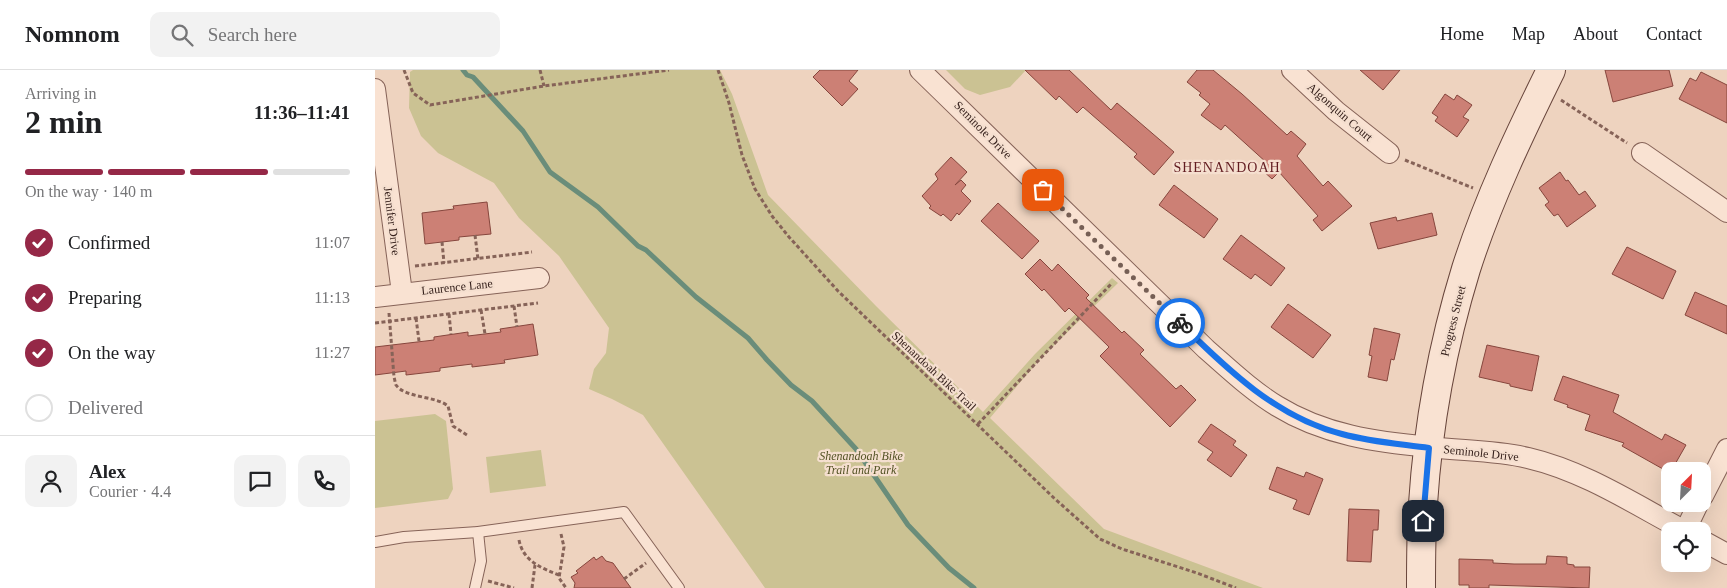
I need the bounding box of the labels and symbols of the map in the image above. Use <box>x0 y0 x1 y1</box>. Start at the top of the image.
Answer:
street label: Algonquin Court <box>1305 80 1376 145</box>
street label: Seminole Drive <box>951 98 1015 162</box>
district label: SHENANDOAH <box>1173 160 1281 175</box>
pin <box>1022 169 1064 211</box>
street label: Jennifer Drive <box>381 186 403 256</box>
street label: Laurence Lane <box>421 276 493 298</box>
street label: Progress Street <box>1437 284 1469 358</box>
courier <box>1155 298 1205 348</box>
street label: Shenandoah Bike Trail <box>889 328 979 414</box>
street label: Seminole Drive <box>1443 442 1519 464</box>
park label: Shenandoah Bike Trail and Park <box>819 449 903 477</box>
north arrow <box>1661 462 1711 512</box>
pin <box>1402 500 1444 542</box>

